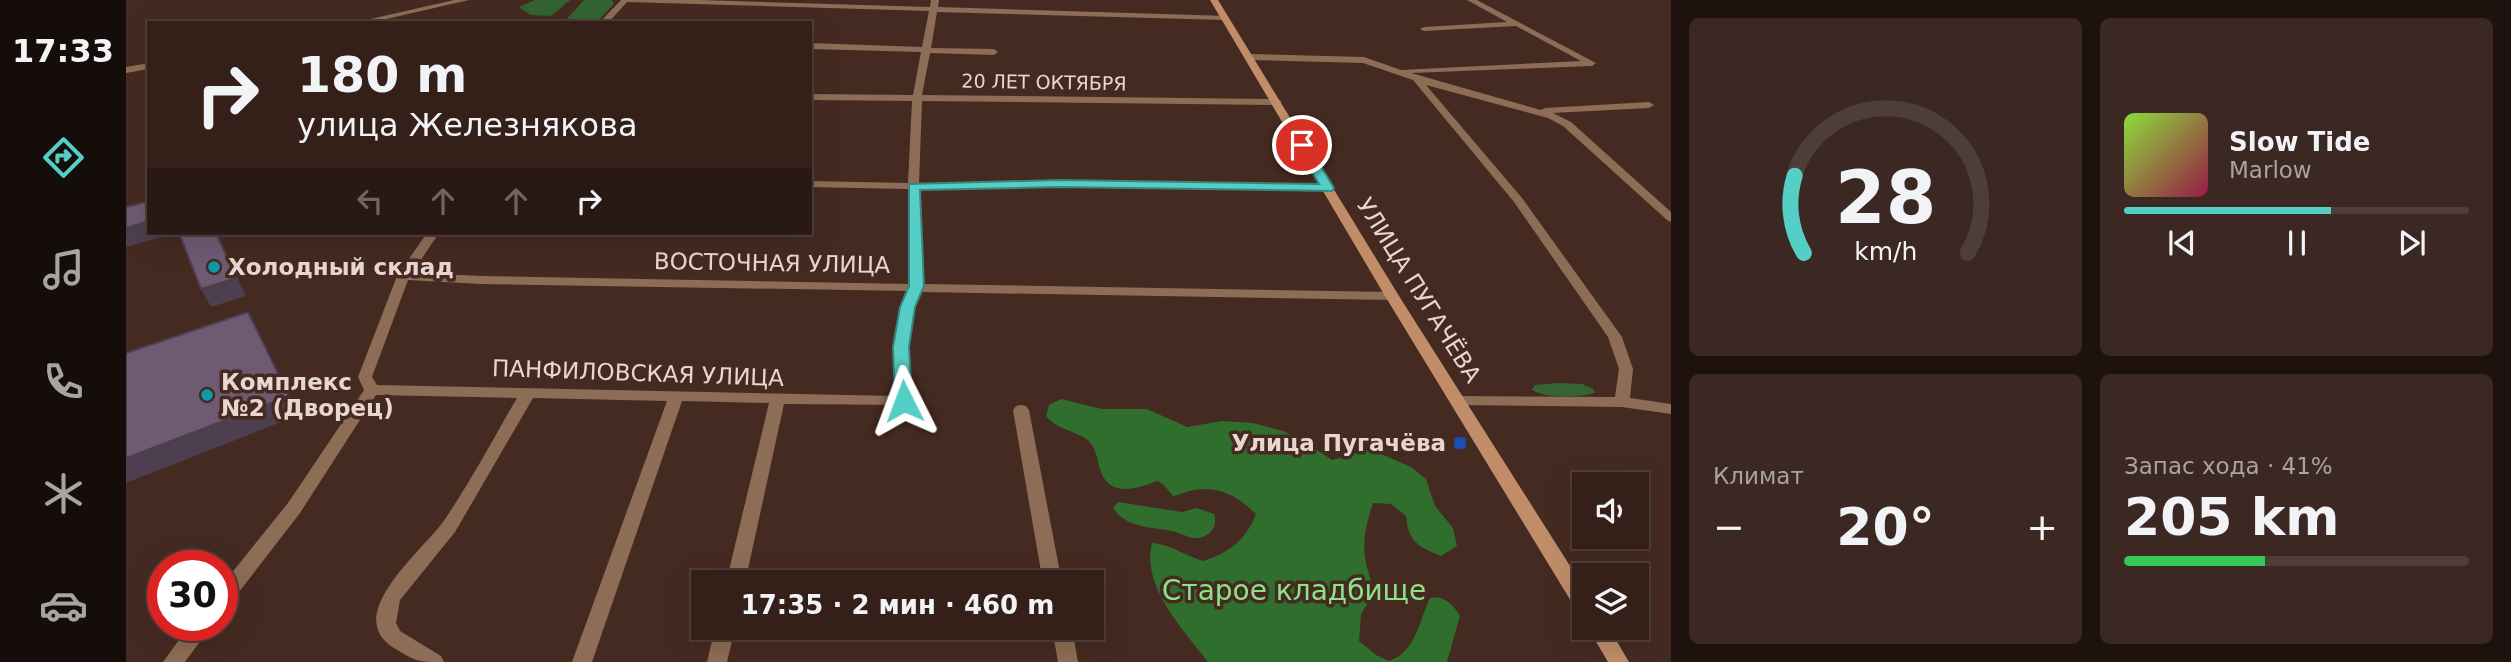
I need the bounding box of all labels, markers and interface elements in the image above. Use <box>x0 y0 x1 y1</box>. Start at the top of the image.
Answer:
text: 17:33 <box>12 32 114 70</box>
text: 180 m <box>297 47 467 104</box>
icon: right <box>182 49 273 140</box>
street label: 20 ЛЕТ ОКТЯБРЯ <box>961 70 1127 94</box>
text: улица Железнякова <box>297 106 638 144</box>
pin <box>1272 115 1332 175</box>
icon: arrive <box>1283 126 1321 164</box>
text: Slow Tide <box>2229 127 2370 157</box>
icon: directions <box>39 133 88 182</box>
text: 28 <box>1835 156 1936 241</box>
text: Marlow <box>2229 157 2312 183</box>
icon: left <box>351 182 389 220</box>
icon: ahead <box>424 182 462 220</box>
icon: ahead <box>497 182 535 220</box>
icon: right <box>570 182 608 220</box>
street label: УЛИЦА ПУГАЧЁВА <box>1352 193 1487 387</box>
icon: previous <box>2163 224 2201 262</box>
icon: pause <box>2278 224 2316 262</box>
icon: next <box>2393 224 2431 262</box>
text: km/h <box>1854 237 1917 266</box>
icon: music <box>39 245 88 294</box>
street label: ВОСТОЧНАЯ УЛИЦА <box>654 248 891 278</box>
place label: Холодный склад <box>228 254 454 280</box>
marker: Холодный склад <box>206 259 222 275</box>
street label: ПАНФИЛОВСКАЯ УЛИЦА <box>492 355 785 391</box>
icon: phone <box>39 357 88 406</box>
position arrow <box>867 364 941 438</box>
place label: Комплекс №2 (Дворец) <box>221 369 394 421</box>
marker: Комплекс №2 (Дворец) <box>199 387 215 403</box>
place label: Улица Пугачёва <box>1231 430 1446 456</box>
marker: Улица Пугачёва <box>1452 435 1468 451</box>
text: Запас хода · 41% <box>2124 453 2333 479</box>
text: Климат <box>1713 463 1804 489</box>
icon: climate <box>39 469 88 518</box>
map controls <box>1572 472 1649 640</box>
button: sound <box>1572 472 1649 549</box>
text: 205 km <box>2124 487 2339 547</box>
text: 20° <box>1836 497 1935 557</box>
text: − <box>1713 505 1745 549</box>
text: + <box>2026 505 2058 549</box>
speed limit sign: 30 <box>147 550 238 641</box>
button: layers <box>1572 563 1649 640</box>
park label: Старое кладбище <box>1162 574 1426 607</box>
icon: car <box>39 581 88 630</box>
text: 17:35 · 2 мин · 460 m <box>741 590 1054 620</box>

